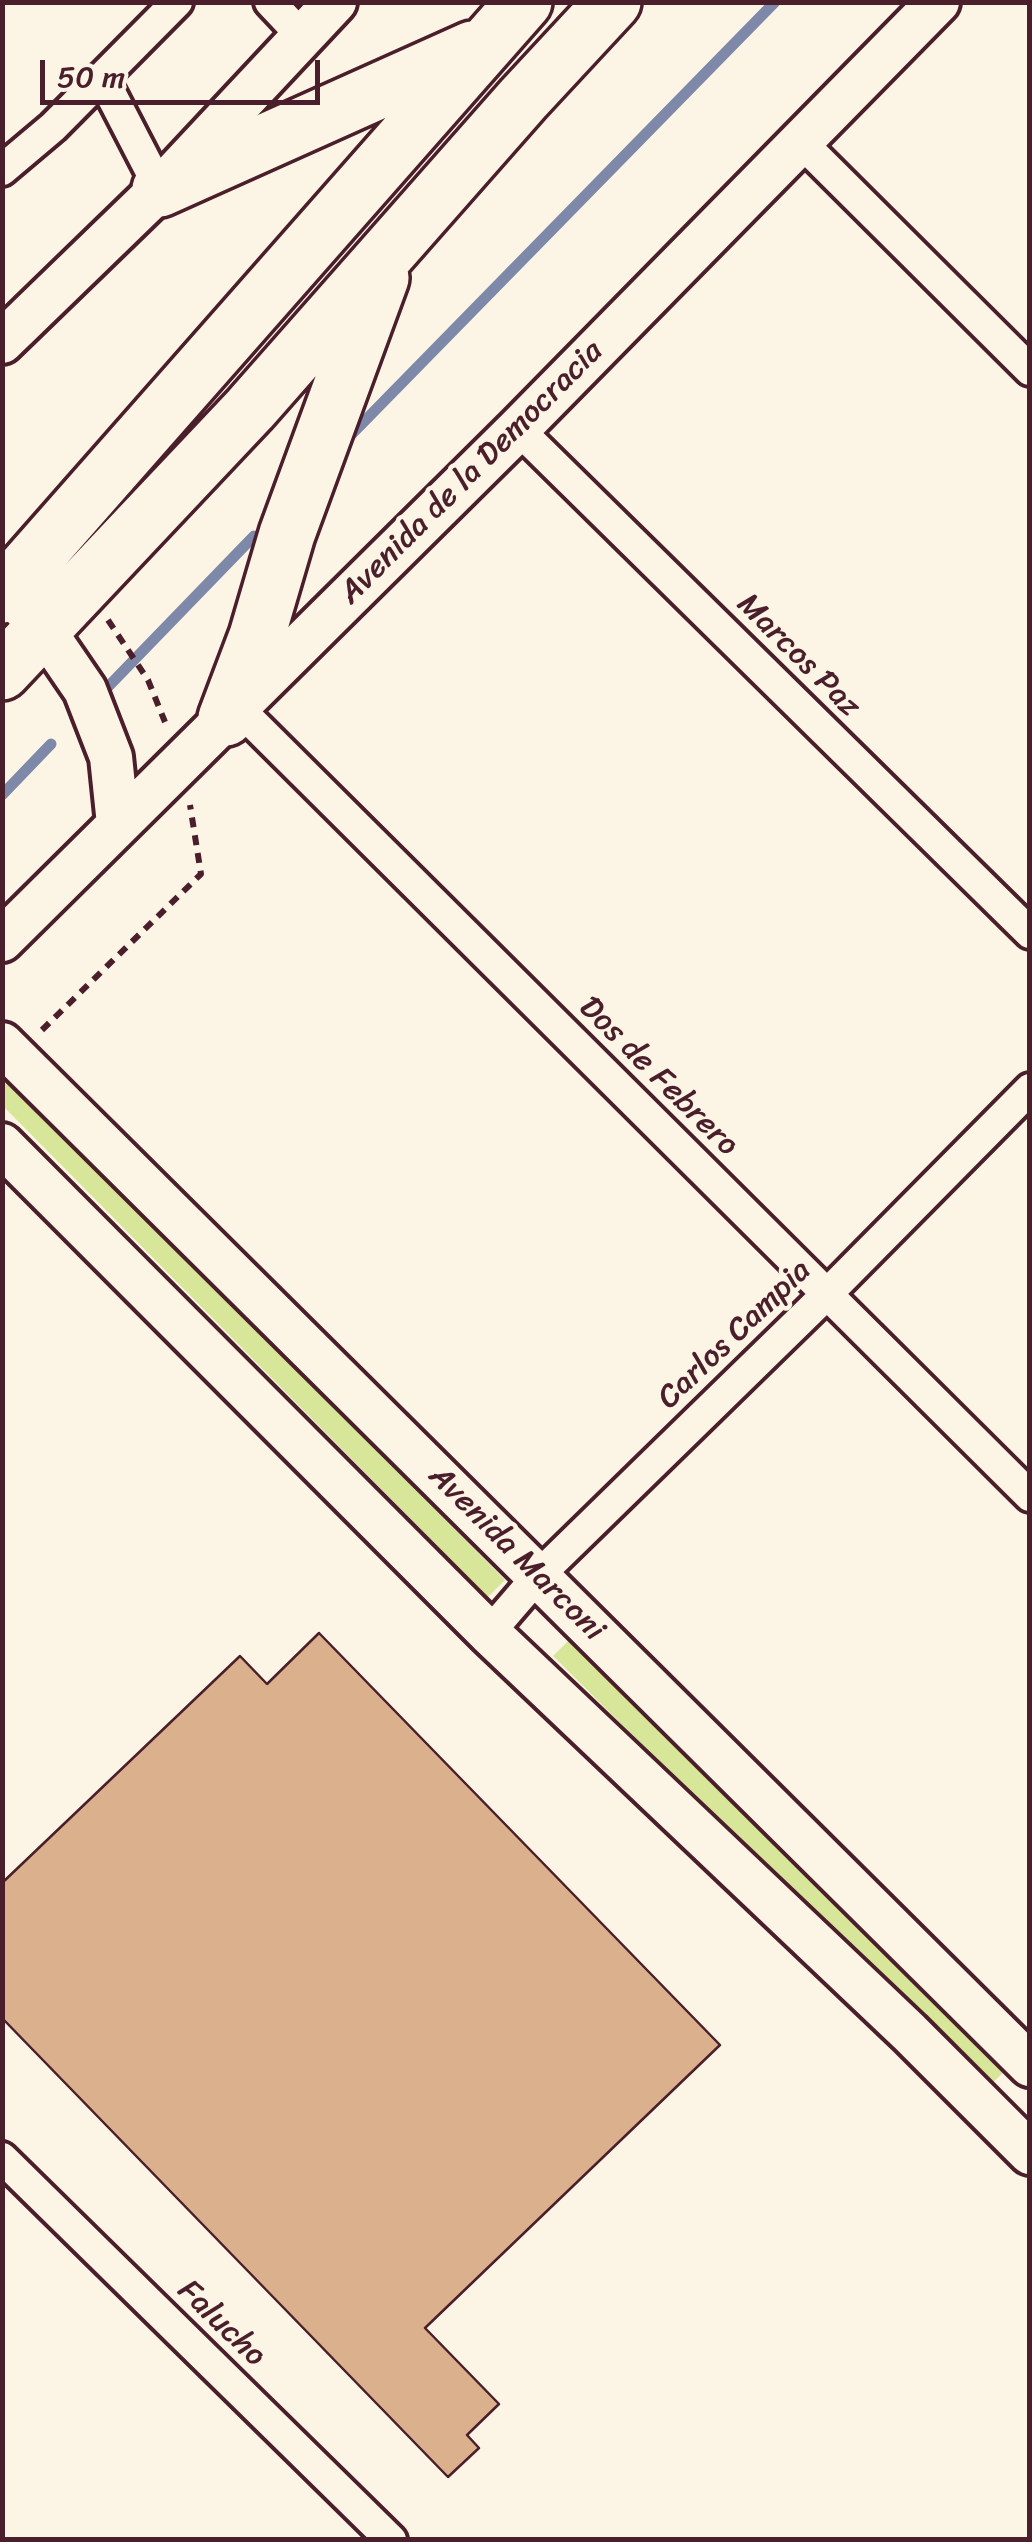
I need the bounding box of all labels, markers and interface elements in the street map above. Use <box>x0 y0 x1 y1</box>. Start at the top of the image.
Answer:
scale bar <box>45 40 325 102</box>
text: 50 m <box>57 50 125 104</box>
street label: Avenida de la Democracia <box>332 333 612 613</box>
street label: Marcos Paz <box>728 586 868 726</box>
street label: Dos de Febrero <box>570 989 746 1165</box>
street label: Carlos Campia <box>650 1252 820 1418</box>
street label: Avenida Marconi <box>420 1458 612 1650</box>
street label: Falucho <box>169 2273 273 2375</box>

